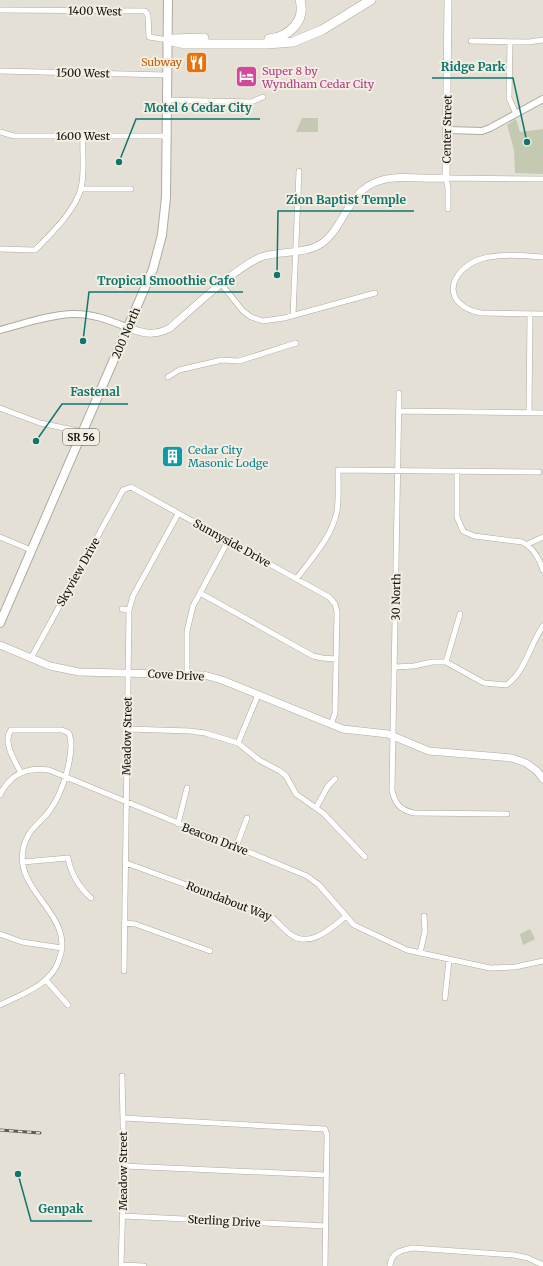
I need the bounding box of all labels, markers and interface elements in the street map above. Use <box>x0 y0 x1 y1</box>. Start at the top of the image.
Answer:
street label: 1400 West <box>68 4 123 18</box>
restaurant icon: Subway <box>184 49 210 75</box>
callout: Ridge Park <box>432 54 513 78</box>
place label: Subway <box>141 55 183 69</box>
text: Ridge Park <box>441 59 505 74</box>
hotel icon: Super 8 by Wyndham Cedar City <box>234 64 260 90</box>
place label: Super 8 by Wyndham Cedar City <box>261 64 375 91</box>
street label: 1500 West <box>56 66 111 80</box>
street label: Center Street <box>439 94 455 163</box>
callout: Motel 6 Cedar City <box>136 95 260 119</box>
text: Motel 6 Cedar City <box>144 100 253 115</box>
street label: 1600 West <box>56 129 111 143</box>
callout: Zion Baptist Temple <box>278 187 414 211</box>
text: Zion Baptist Temple <box>286 192 406 207</box>
callout: Tropical Smoothie Cafe <box>89 268 243 292</box>
text: Tropical Smoothie Cafe <box>97 273 235 288</box>
street label: 200 North <box>109 305 143 361</box>
callout: Fastenal <box>62 380 128 404</box>
text: Fastenal <box>70 384 120 399</box>
road number: SR 56 <box>63 429 99 445</box>
building icon: Cedar City Masonic Lodge <box>160 443 186 469</box>
place label: Cedar City Masonic Lodge <box>188 443 268 470</box>
street label: Sunnyside Drive <box>191 516 273 570</box>
street label: Skyview Drive <box>53 535 103 609</box>
street label: 30 North <box>389 573 403 621</box>
street label: Cove Drive <box>147 667 205 683</box>
street label: Meadow Street <box>119 696 135 776</box>
street label: Beacon Drive <box>180 820 250 858</box>
street label: Roundabout Way <box>184 878 274 924</box>
street label: Meadow Street <box>116 1131 130 1210</box>
callout: Genpak <box>31 1197 92 1221</box>
text: Genpak <box>38 1201 84 1216</box>
street label: Sterling Drive <box>187 1212 261 1230</box>

